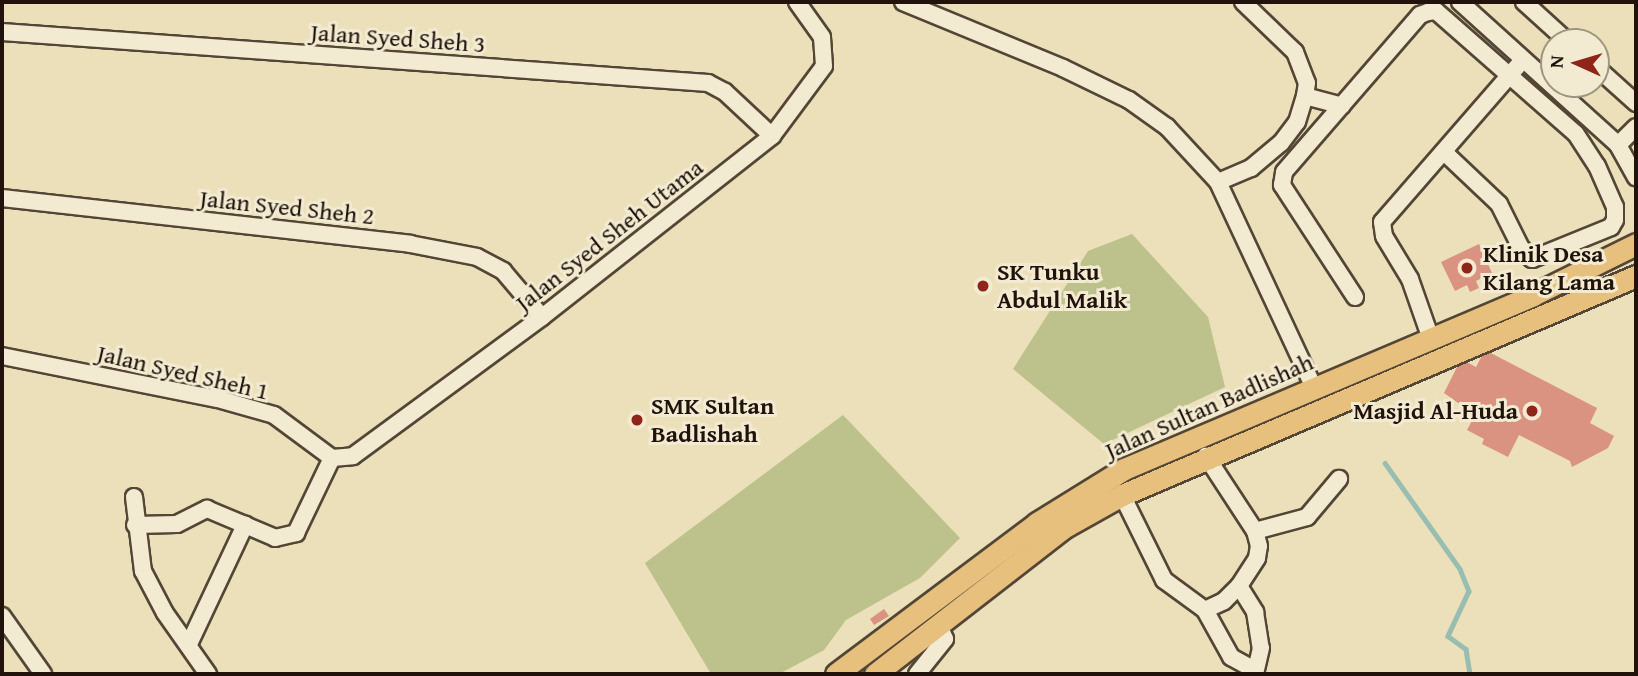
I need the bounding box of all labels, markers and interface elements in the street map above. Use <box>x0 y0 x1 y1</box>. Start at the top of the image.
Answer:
street label: Jalan Syed Sheh 3 <box>310 18 486 58</box>
north arrow <box>1540 28 1610 98</box>
text: N <box>1542 54 1570 69</box>
street label: Jalan Syed Sheh Utama <box>509 153 709 317</box>
street label: Jalan Syed Sheh 2 <box>198 184 376 230</box>
place label: Klinik Desa Kilang Lama <box>1483 240 1615 296</box>
place label: SK Tunku Abdul Malik <box>997 258 1127 314</box>
marker: Klinik Desa Kilang Lama <box>1457 258 1477 278</box>
marker: SK Tunku Abdul Malik <box>975 278 991 294</box>
street label: Jalan Syed Sheh 1 <box>94 338 272 406</box>
street label: Jalan Sultan Badlishah <box>1100 347 1318 465</box>
place label: SMK Sultan Badlishah <box>651 392 774 448</box>
place label: Masjid Al-Huda <box>1353 397 1518 425</box>
marker: Masjid Al-Huda <box>1524 403 1540 419</box>
marker: SMK Sultan Badlishah <box>629 412 645 428</box>

